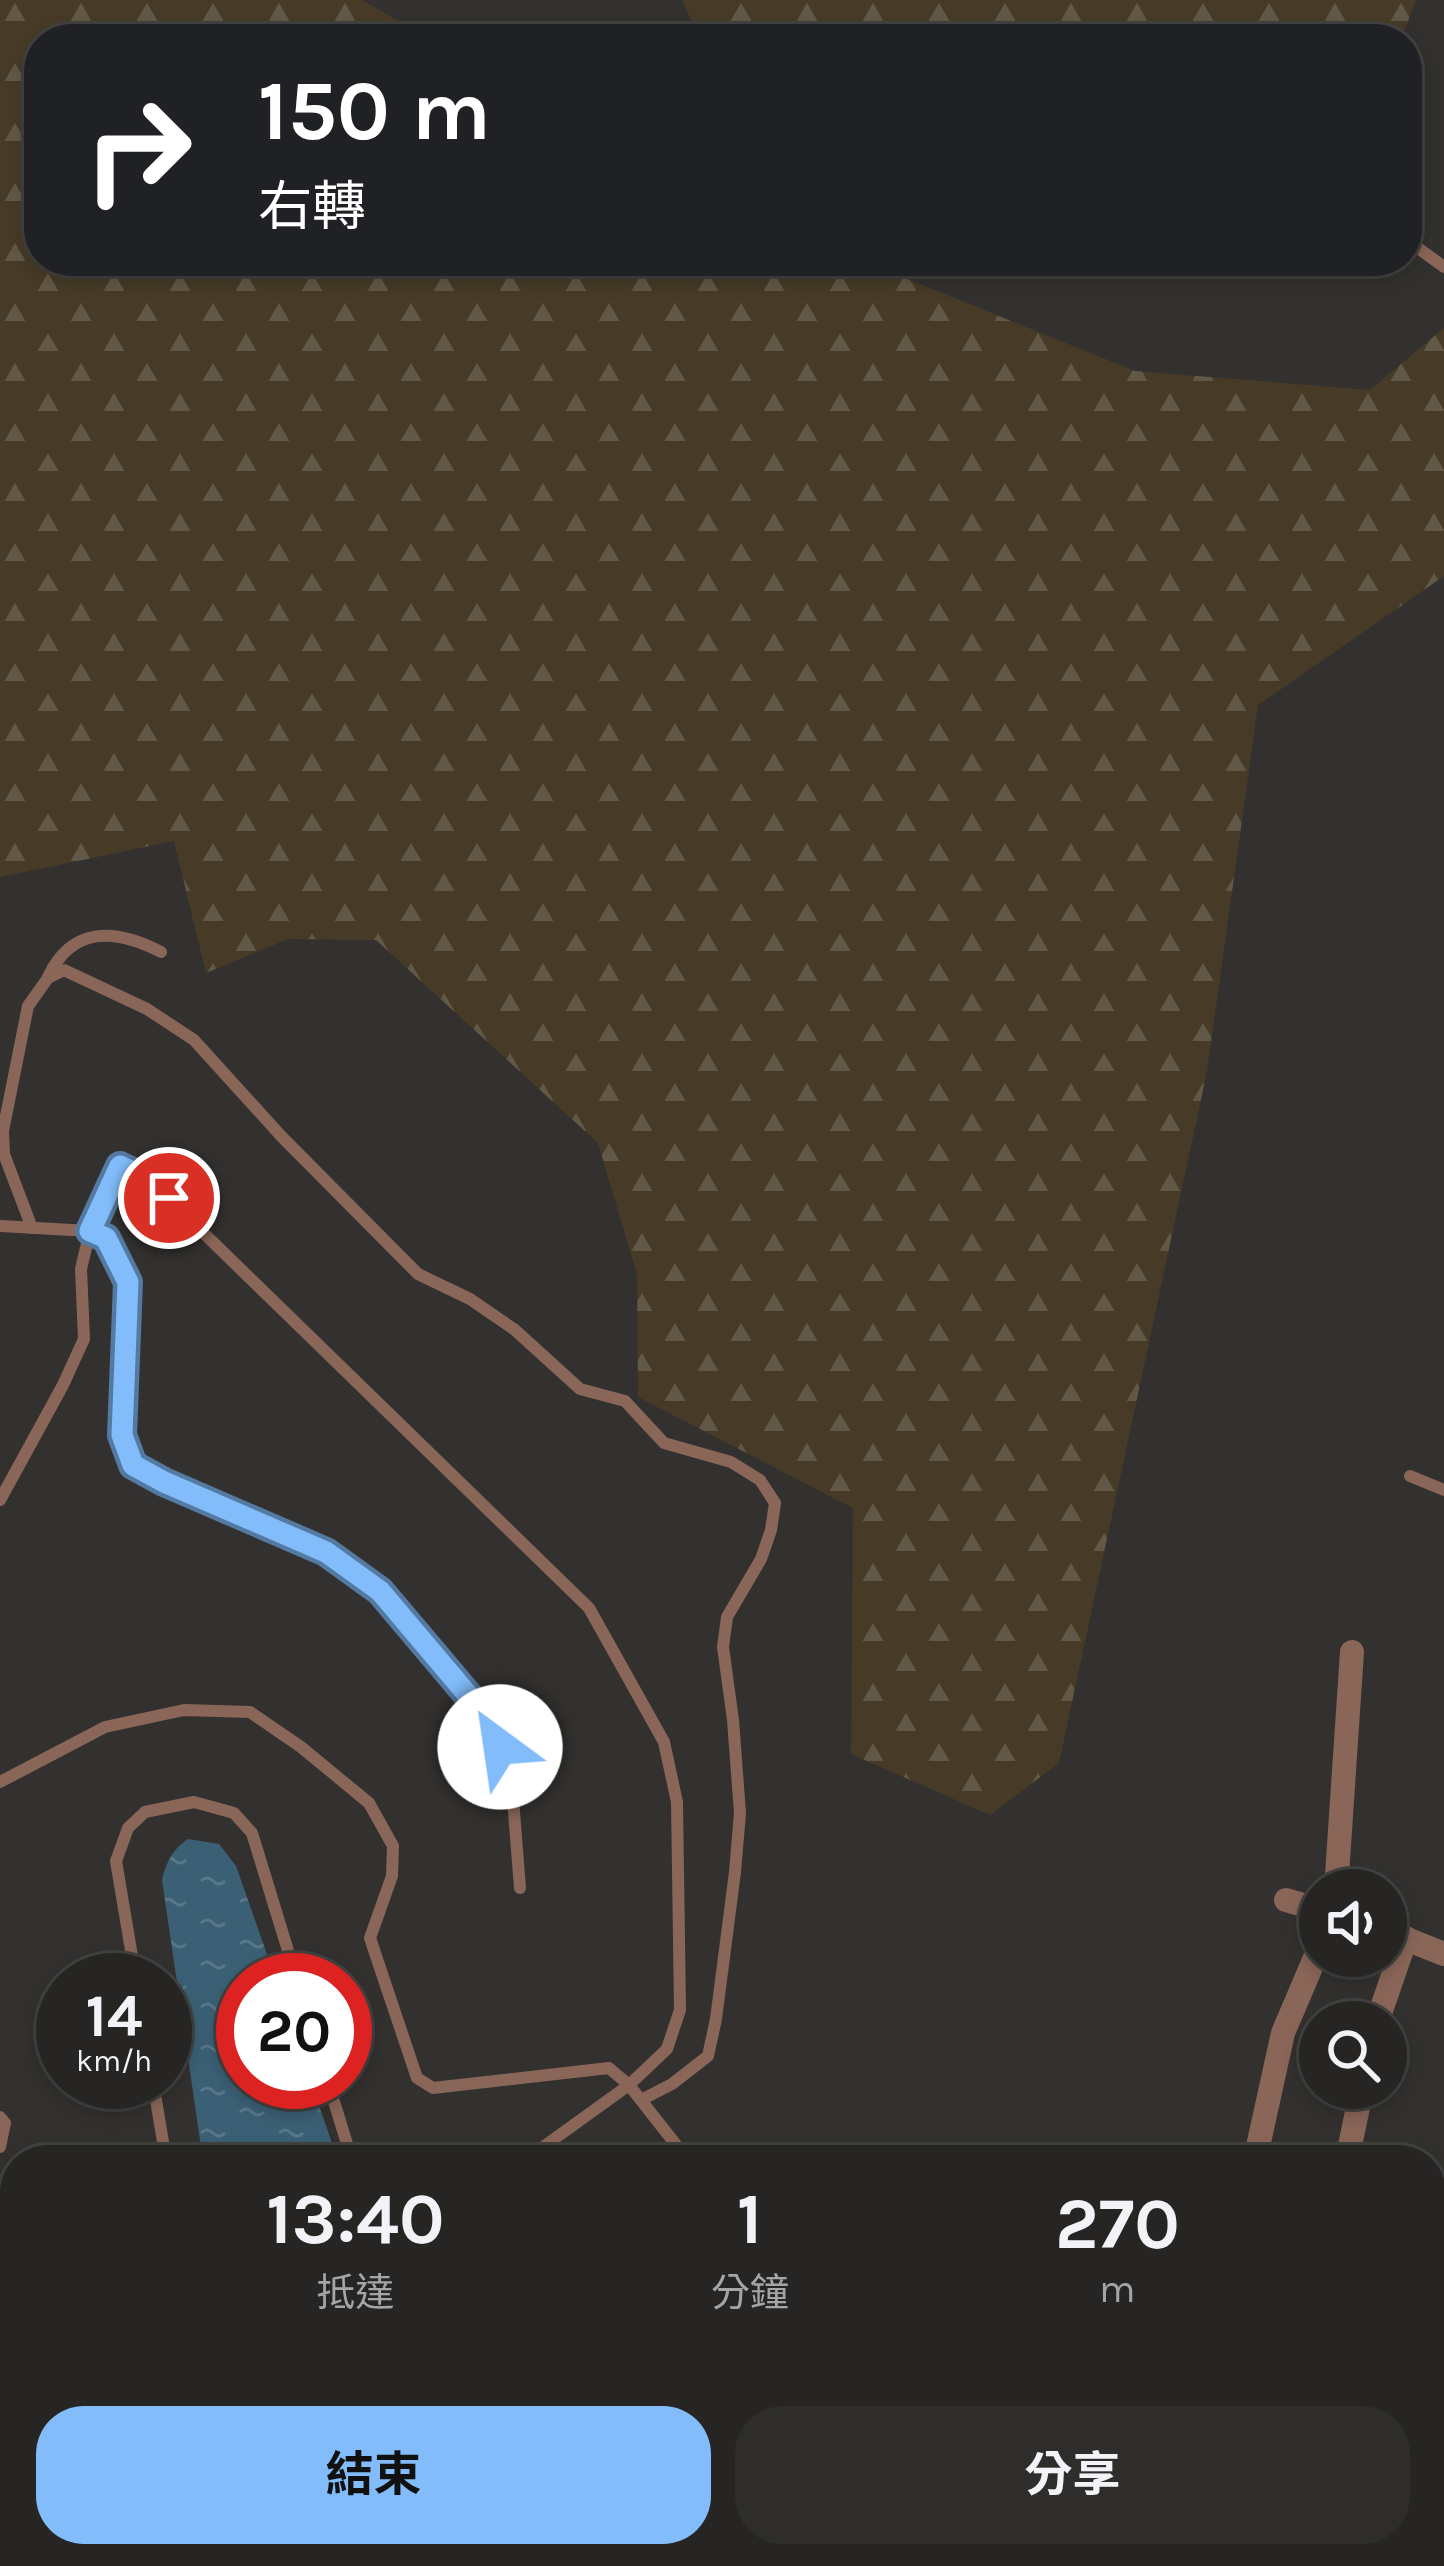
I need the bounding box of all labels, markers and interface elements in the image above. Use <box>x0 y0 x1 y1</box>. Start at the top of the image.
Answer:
text: 150 m <box>258 62 491 160</box>
icon: right <box>60 72 216 228</box>
text: 右轉 <box>258 175 366 239</box>
pin <box>118 1147 220 1249</box>
icon: arrive <box>136 1165 202 1231</box>
position arrow <box>437 1684 563 1810</box>
map controls <box>1299 1869 1407 2109</box>
button: sound <box>1299 1869 1407 1977</box>
speed limit sign: 20 <box>216 1953 372 2109</box>
text: 14 <box>85 1981 143 2051</box>
button: search <box>1299 2001 1407 2109</box>
text: km/h <box>76 2043 152 2079</box>
text: 13:40 <box>266 2177 444 2261</box>
text: 1 <box>737 2177 763 2261</box>
text: 270 <box>1055 2182 1180 2266</box>
text: m <box>1099 2266 1136 2312</box>
text: 抵達 <box>316 2270 394 2316</box>
text: 分鐘 <box>711 2270 789 2316</box>
button: 結束 <box>36 2406 711 2544</box>
button: 分享 <box>735 2406 1410 2544</box>

